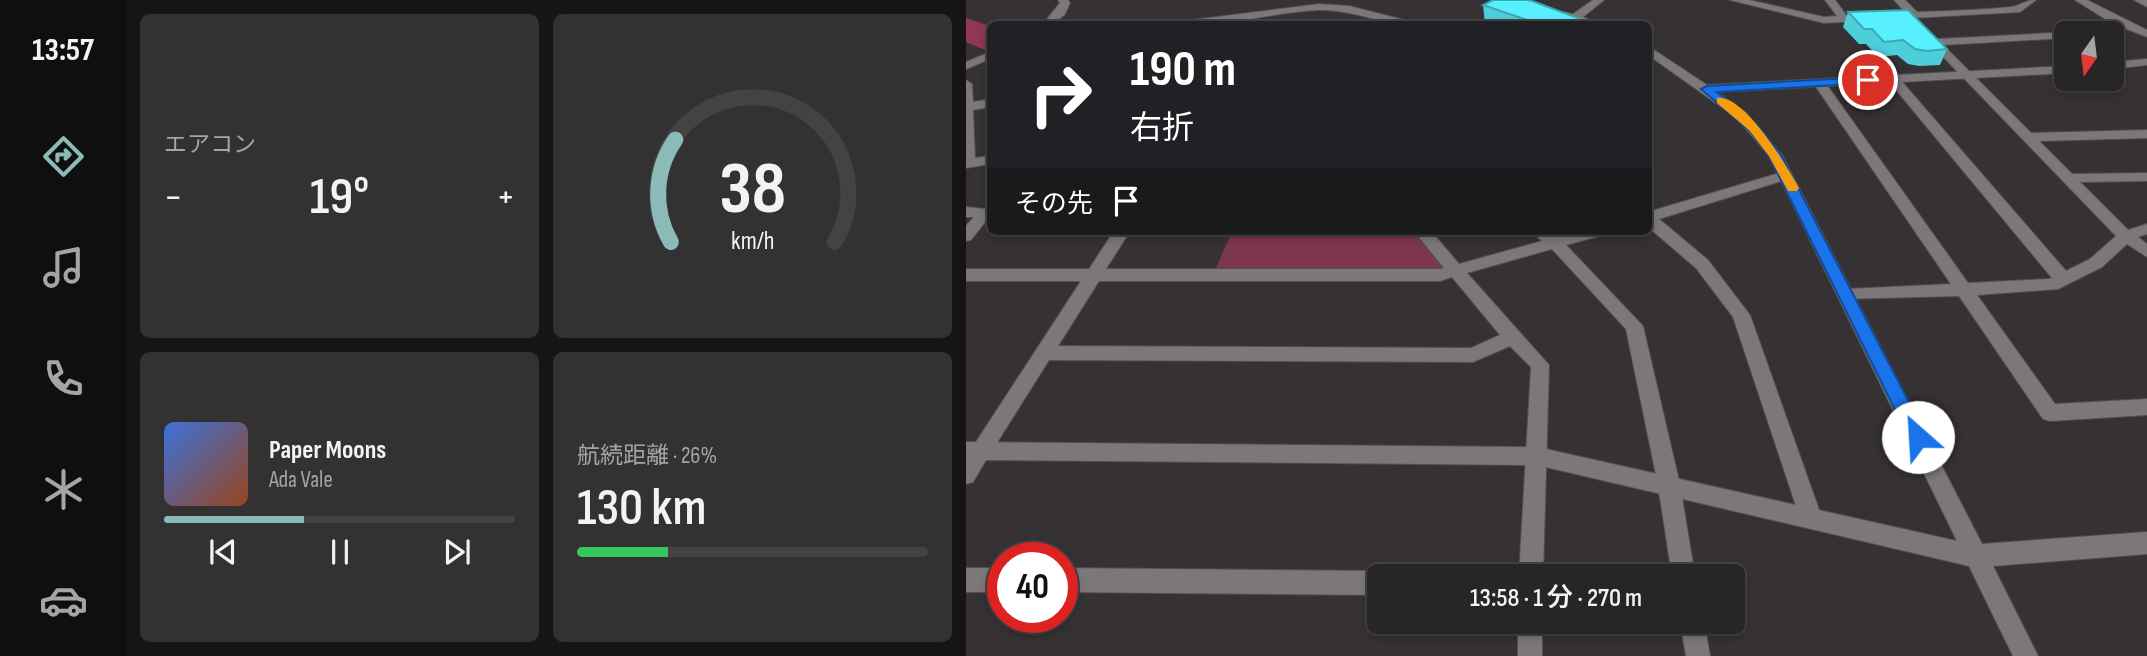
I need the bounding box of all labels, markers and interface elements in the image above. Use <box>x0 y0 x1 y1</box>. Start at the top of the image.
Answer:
north arrow <box>2054 21 2124 91</box>
map controls <box>2054 21 2124 91</box>
text: 13:57 <box>32 31 94 70</box>
text: 190 m <box>1130 41 1236 100</box>
icon: right <box>1015 49 1106 140</box>
pin <box>1838 50 1898 110</box>
icon: arrive <box>1849 61 1887 99</box>
text: 右折 <box>1130 109 1194 148</box>
text: エアコン <box>164 131 256 159</box>
icon: directions <box>39 132 88 181</box>
text: 38 <box>719 146 786 234</box>
text: 19° <box>310 166 369 229</box>
text: − <box>164 175 183 220</box>
text: + <box>496 175 515 220</box>
icon: arrive <box>1107 182 1145 220</box>
text: その先 <box>1015 189 1093 220</box>
text: km/h <box>731 226 774 257</box>
icon: music <box>39 243 88 292</box>
icon: phone <box>39 354 88 403</box>
position arrow <box>1881 400 1955 474</box>
text: Paper Moons <box>269 435 386 466</box>
text: 航続距離 · 26% <box>577 442 717 470</box>
icon: climate <box>39 465 88 514</box>
text: Ada Vale <box>269 466 333 494</box>
text: 130 km <box>577 477 706 540</box>
icon: previous <box>204 533 242 571</box>
icon: pause <box>321 533 359 571</box>
icon: next <box>438 533 476 571</box>
speed limit sign: 40 <box>987 542 1078 633</box>
icon: car <box>39 576 88 625</box>
text: 13:58 · 1 分 · 270 m <box>1470 583 1642 614</box>

